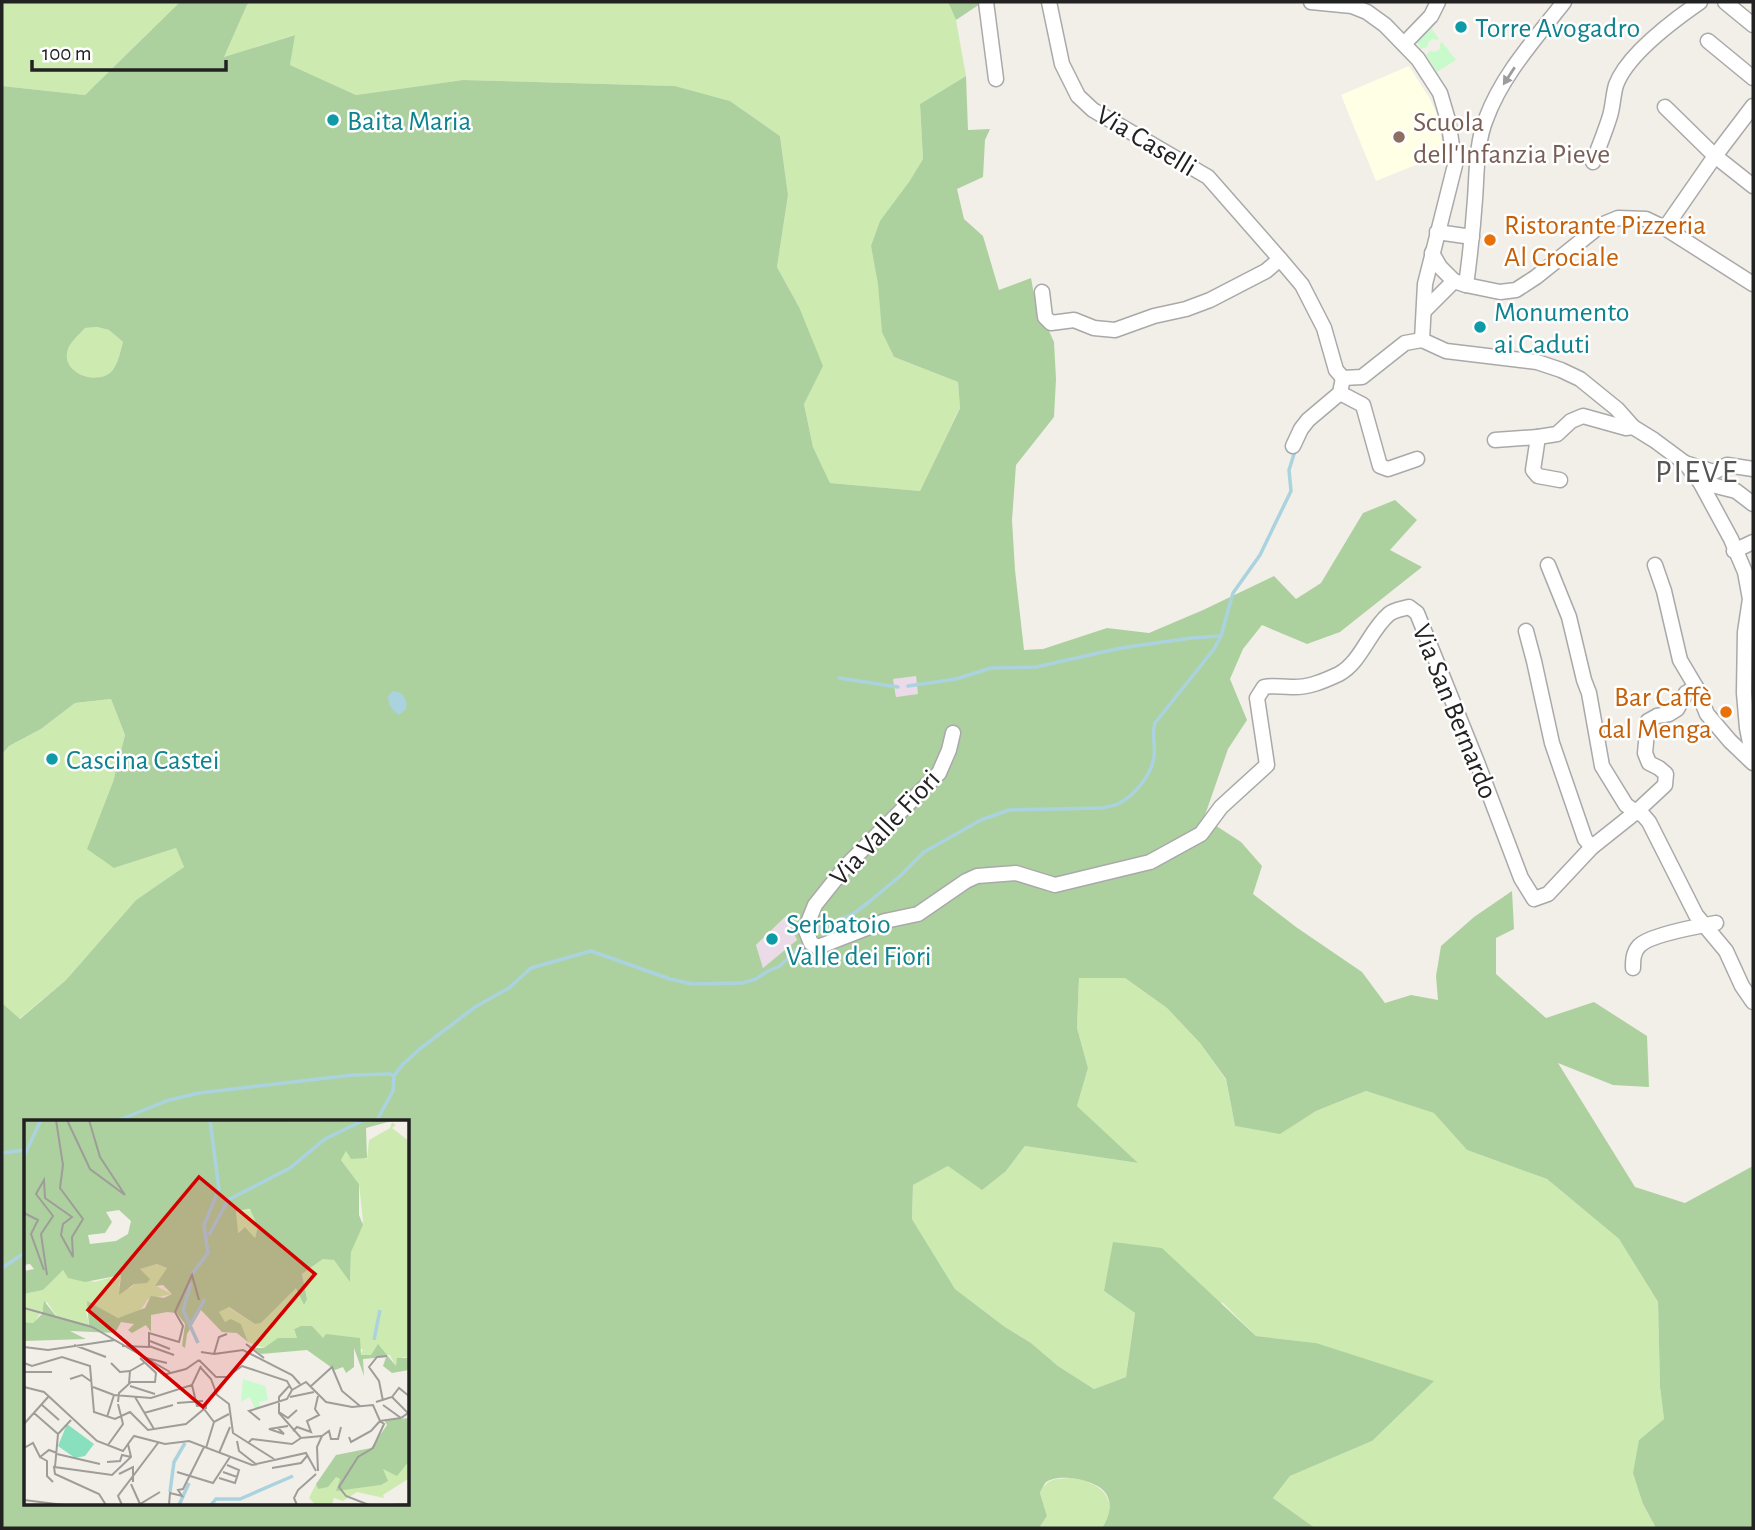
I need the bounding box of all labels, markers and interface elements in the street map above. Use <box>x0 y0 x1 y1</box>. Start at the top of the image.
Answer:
place label: Torre Avogadro <box>1475 15 1640 43</box>
marker: Torre Avogadro <box>1453 19 1469 35</box>
scale bar <box>32 28 226 72</box>
text: 100 m <box>42 43 92 64</box>
one-way arrow <box>1503 67 1516 86</box>
street label: Via Caselli <box>1091 101 1201 182</box>
place label: Baita Maria <box>347 108 472 136</box>
place label: Scuola dell'Infanzia Pieve <box>1413 109 1610 169</box>
marker: Baita Maria <box>325 112 341 128</box>
marker: Scuola dell'Infanzia Pieve <box>1391 129 1407 145</box>
place label: Ristorante Pizzeria Al Crociale <box>1504 212 1706 272</box>
marker: Ristorante Pizzeria Al Crociale <box>1482 232 1498 248</box>
place label: Monumento ai Caduti <box>1494 299 1630 359</box>
marker: Monumento ai Caduti <box>1472 319 1488 335</box>
district label: PIEVE <box>1655 456 1739 488</box>
street label: Via San Bernardo <box>1406 620 1502 803</box>
place label: Bar Caffè dal Menga <box>1598 684 1712 744</box>
marker: Bar Caffè dal Menga <box>1718 704 1734 720</box>
place label: Cascina Castei <box>66 747 220 775</box>
marker: Cascina Castei <box>44 751 60 767</box>
street label: Via Valle Fiori <box>825 765 946 892</box>
place label: Serbatoio Valle dei Fiori <box>786 911 932 971</box>
marker: Serbatoio Valle dei Fiori <box>764 931 780 947</box>
inset map <box>24 1120 410 1506</box>

